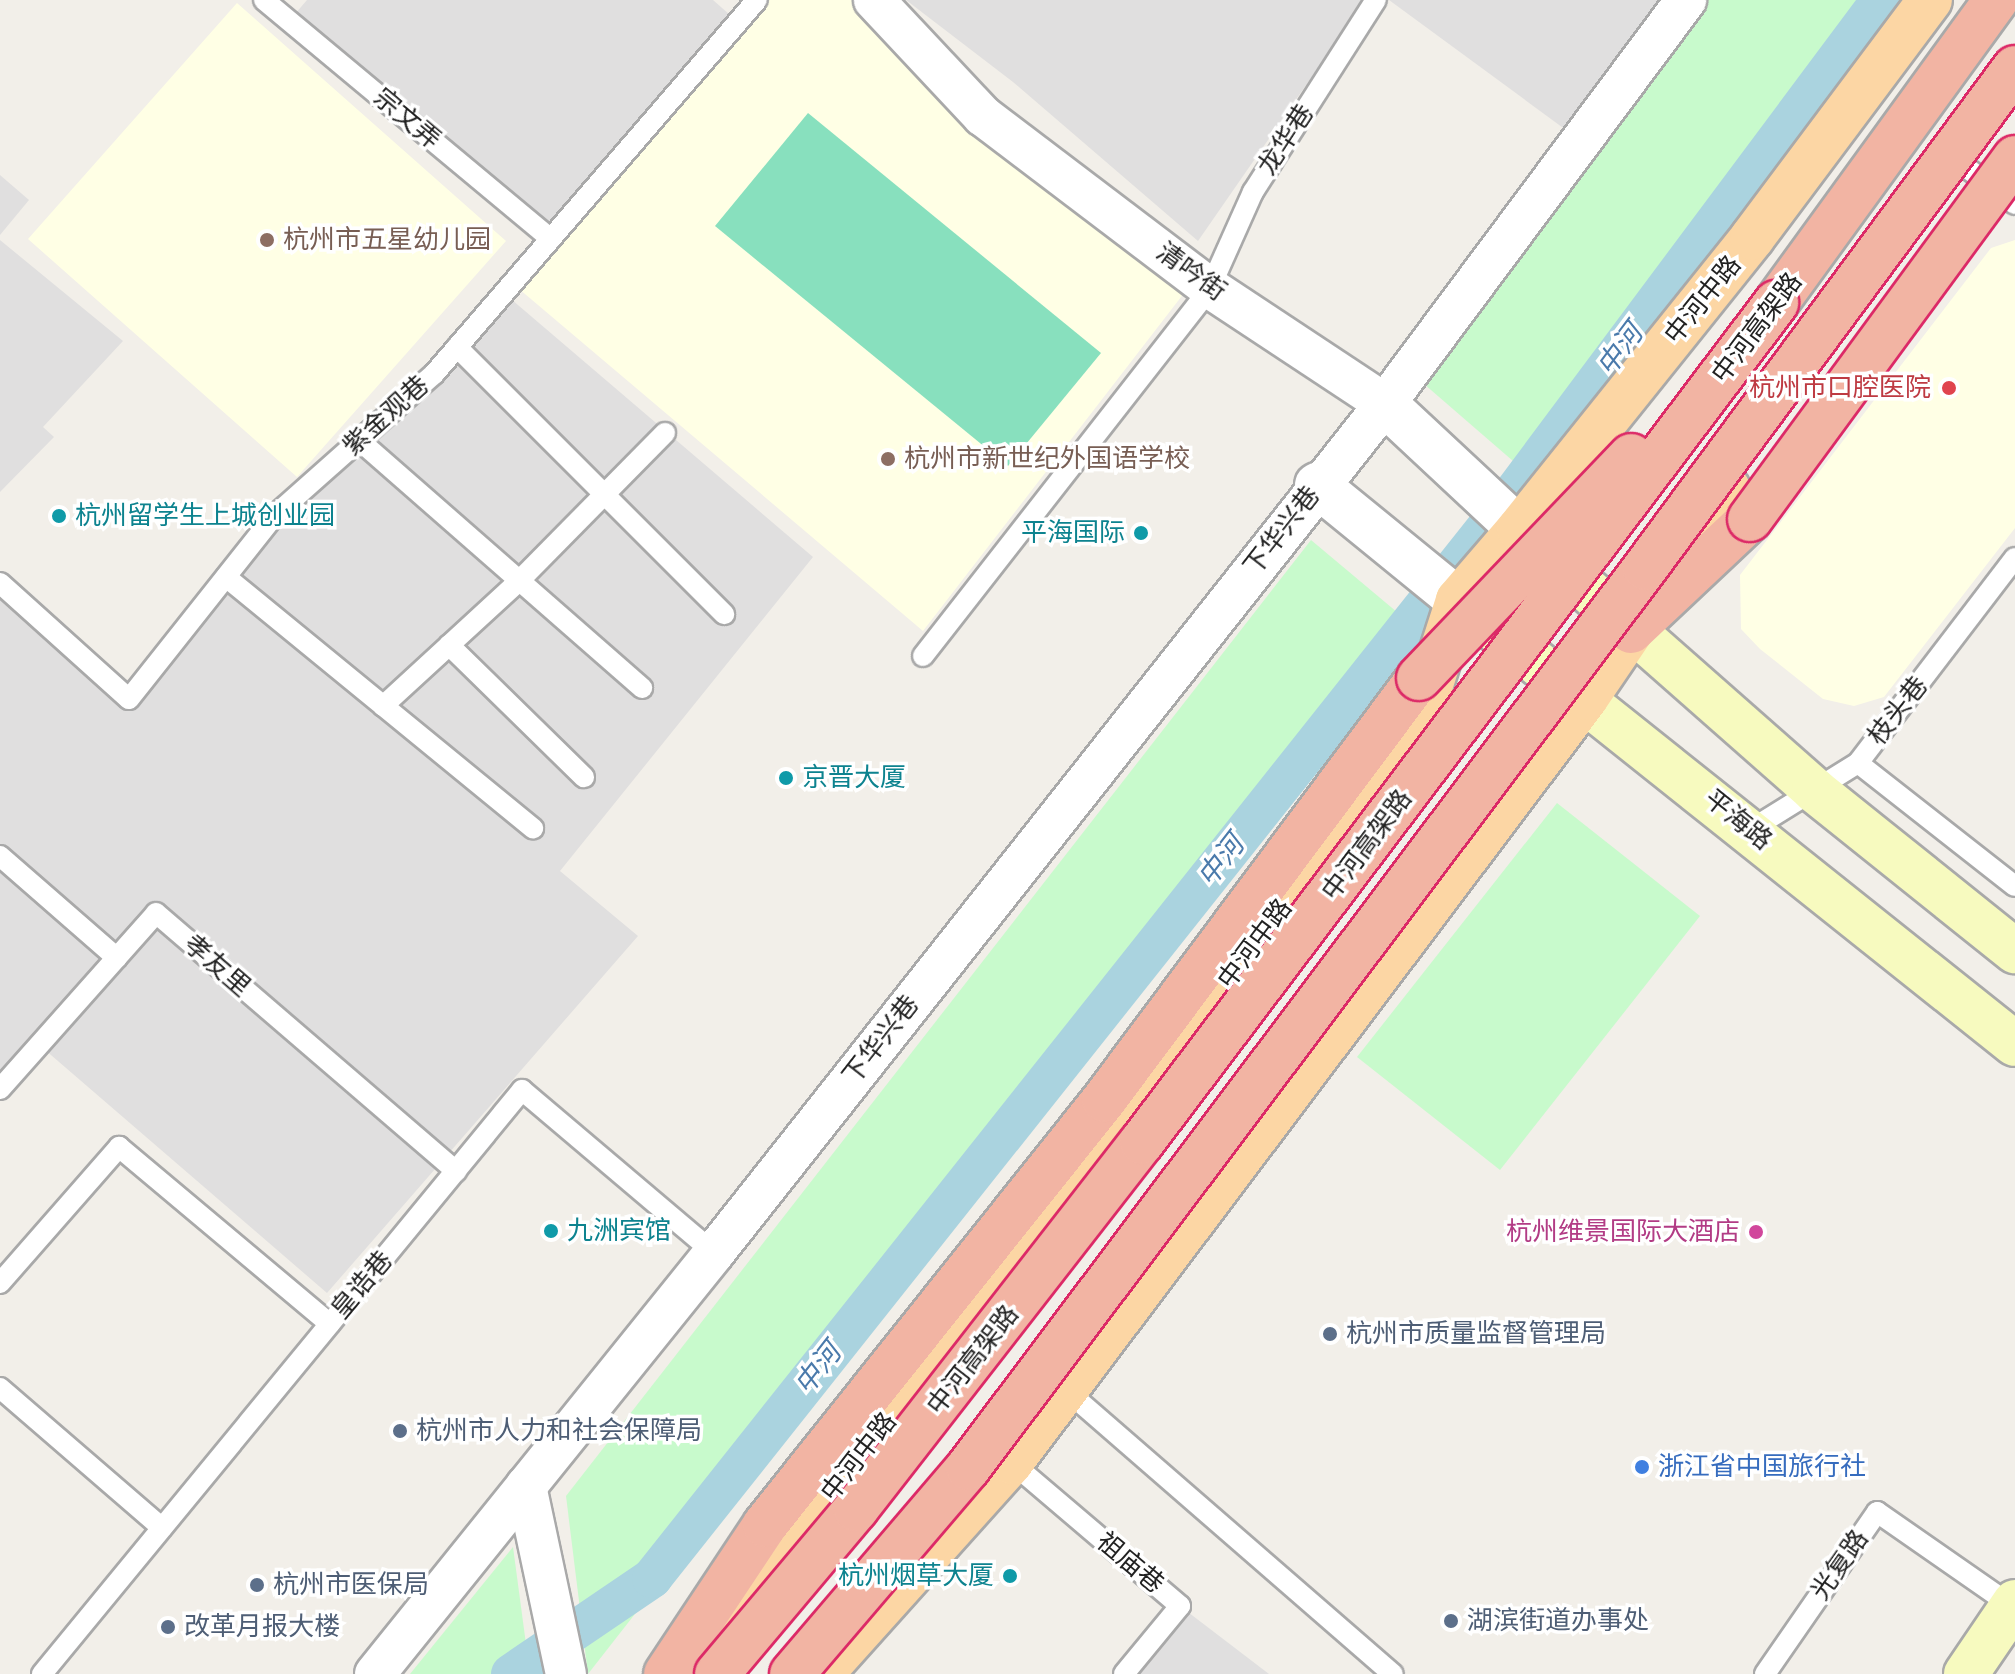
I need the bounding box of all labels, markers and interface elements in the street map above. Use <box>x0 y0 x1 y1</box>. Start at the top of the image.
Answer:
street label: 宗文弄 <box>367 82 447 156</box>
street label: 龙华巷 <box>1252 99 1320 181</box>
place label: 杭州市五星幼儿园 <box>283 224 491 256</box>
marker: 杭州市五星幼儿园 <box>258 231 276 249</box>
street label: 清吟街 <box>1150 236 1232 308</box>
street label: 中河中路 <box>1658 250 1748 350</box>
street label: 中河高架路 <box>1705 267 1809 389</box>
water label: 中河 <box>1590 318 1650 382</box>
street label: 紫金观巷 <box>337 370 435 462</box>
place label: 杭州市口腔医院 <box>1749 372 1931 404</box>
marker: 杭州市口腔医院 <box>1938 377 1960 399</box>
place label: 杭州市新世纪外国语学校 <box>904 443 1190 475</box>
marker: 杭州市新世纪外国语学校 <box>879 450 897 468</box>
street label: 下华兴巷 <box>1238 480 1326 582</box>
place label: 杭州留学生上城创业园 <box>75 500 335 532</box>
marker: 杭州留学生上城创业园 <box>50 507 68 525</box>
place label: 平海国际 <box>1021 517 1125 549</box>
marker: 平海国际 <box>1132 524 1150 542</box>
street label: 枝头巷 <box>1862 671 1934 751</box>
place label: 京晋大厦 <box>802 762 906 794</box>
marker: 京晋大厦 <box>777 769 795 787</box>
street label: 平海路 <box>1698 783 1778 857</box>
street label: 中河高架路 <box>1315 784 1419 906</box>
water label: 中河 <box>1191 829 1251 893</box>
street label: 中河中路 <box>1211 893 1299 995</box>
street label: 孝友里 <box>177 929 257 1003</box>
street label: 下华兴巷 <box>837 989 925 1091</box>
place label: 九洲宾馆 <box>567 1215 671 1247</box>
place label: 杭州维景国际大酒店 <box>1506 1216 1740 1248</box>
marker: 九洲宾馆 <box>542 1222 560 1240</box>
marker: 杭州维景国际大酒店 <box>1747 1223 1765 1241</box>
street label: 皇诰巷 <box>325 1245 399 1325</box>
street label: 中河高架路 <box>921 1299 1025 1421</box>
place label: 杭州市质量监督管理局 <box>1346 1318 1606 1350</box>
marker: 杭州市质量监督管理局 <box>1321 1325 1339 1343</box>
water label: 中河 <box>788 1337 848 1401</box>
street label: 中河中路 <box>815 1406 903 1508</box>
place label: 杭州市人力和社会保障局 <box>416 1415 702 1447</box>
marker: 杭州市人力和社会保障局 <box>391 1422 409 1440</box>
place label: 浙江省中国旅行社 <box>1658 1451 1866 1483</box>
marker: 浙江省中国旅行社 <box>1633 1458 1651 1476</box>
street label: 光复路 <box>1805 1524 1875 1606</box>
street label: 祖庙巷 <box>1090 1526 1170 1600</box>
place label: 杭州烟草大厦 <box>838 1560 994 1592</box>
marker: 杭州烟草大厦 <box>1001 1567 1019 1585</box>
place label: 杭州市医保局 <box>273 1569 429 1601</box>
marker: 杭州市医保局 <box>248 1576 266 1594</box>
place label: 湖滨街道办事处 <box>1467 1605 1649 1637</box>
place label: 改革月报大楼 <box>184 1611 340 1643</box>
marker: 湖滨街道办事处 <box>1442 1612 1460 1630</box>
marker: 改革月报大楼 <box>159 1618 177 1636</box>

